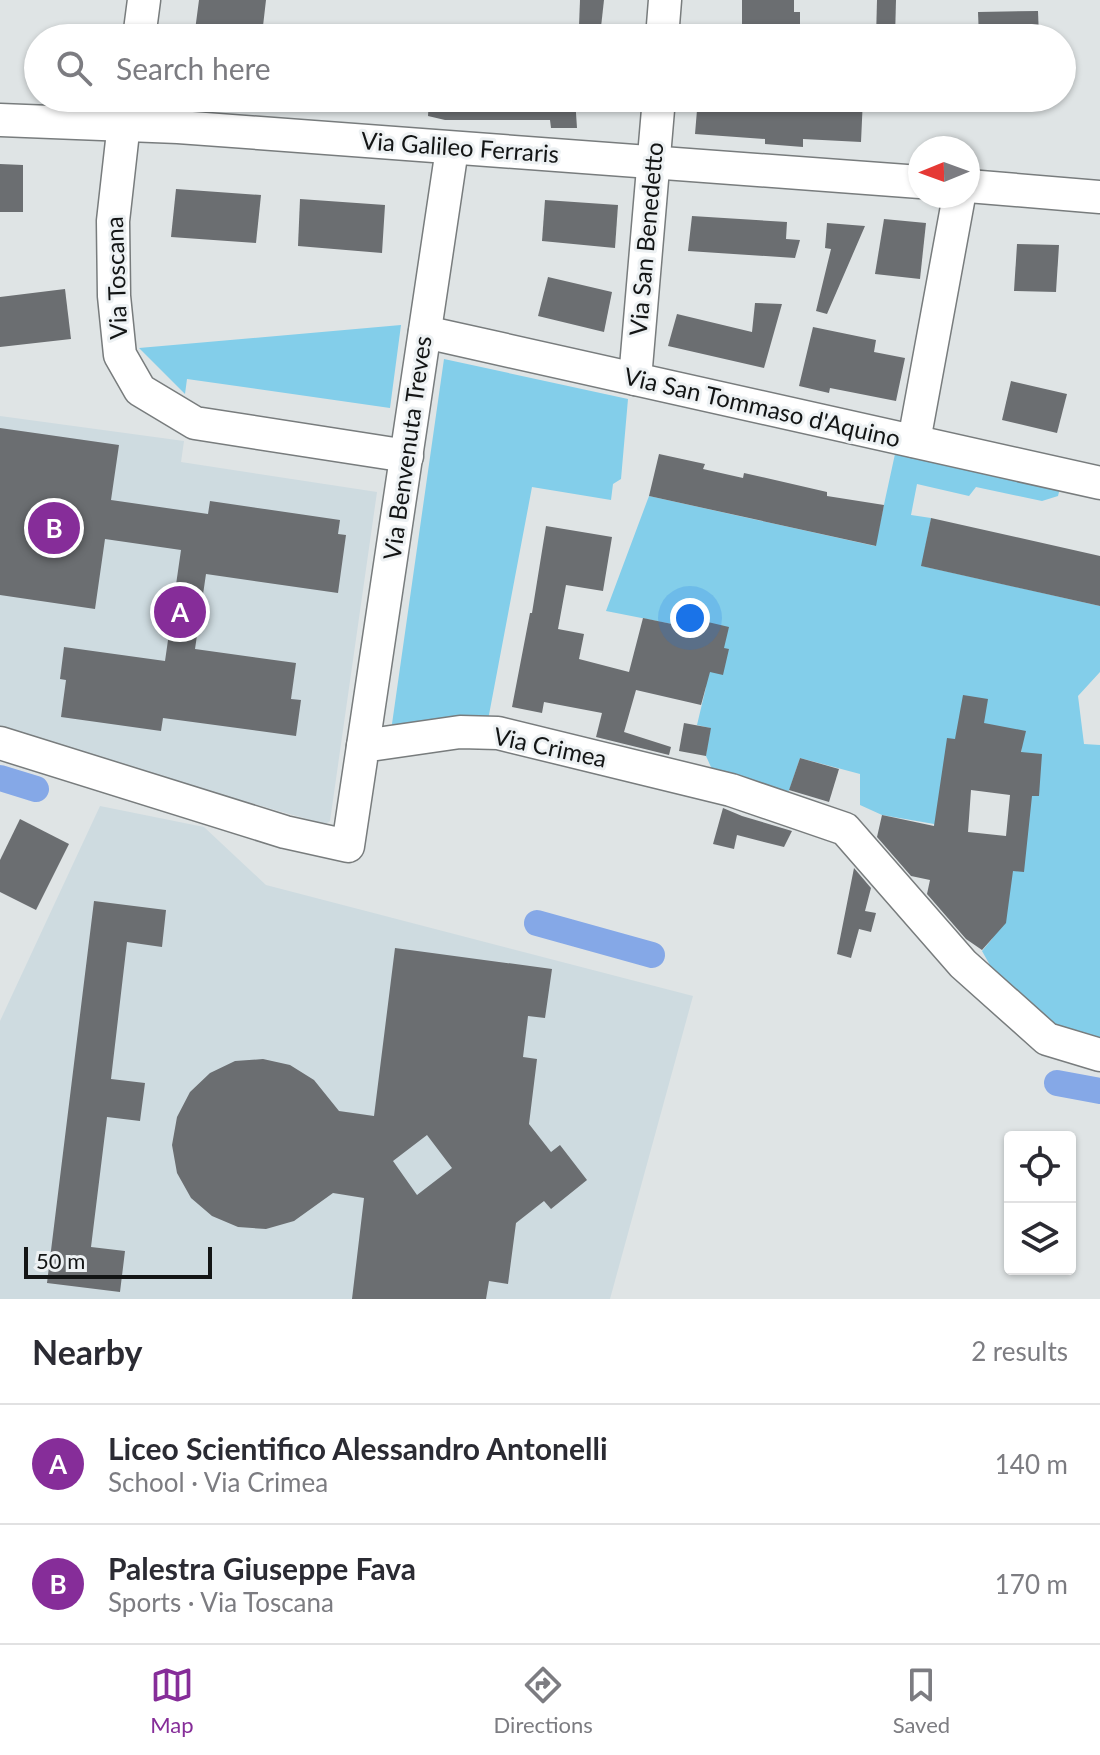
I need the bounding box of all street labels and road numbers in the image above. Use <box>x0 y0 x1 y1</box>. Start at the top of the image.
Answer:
street label: Via Galileo Ferraris <box>360 125 560 168</box>
street label: Via San Benedetto <box>623 141 668 337</box>
street label: Via Toscana <box>99 216 132 340</box>
street label: Via Benvenuta Treves <box>376 334 437 562</box>
street label: Via San Tommaso d'Aquino <box>621 361 903 452</box>
street label: Via Crimea <box>491 720 610 773</box>

